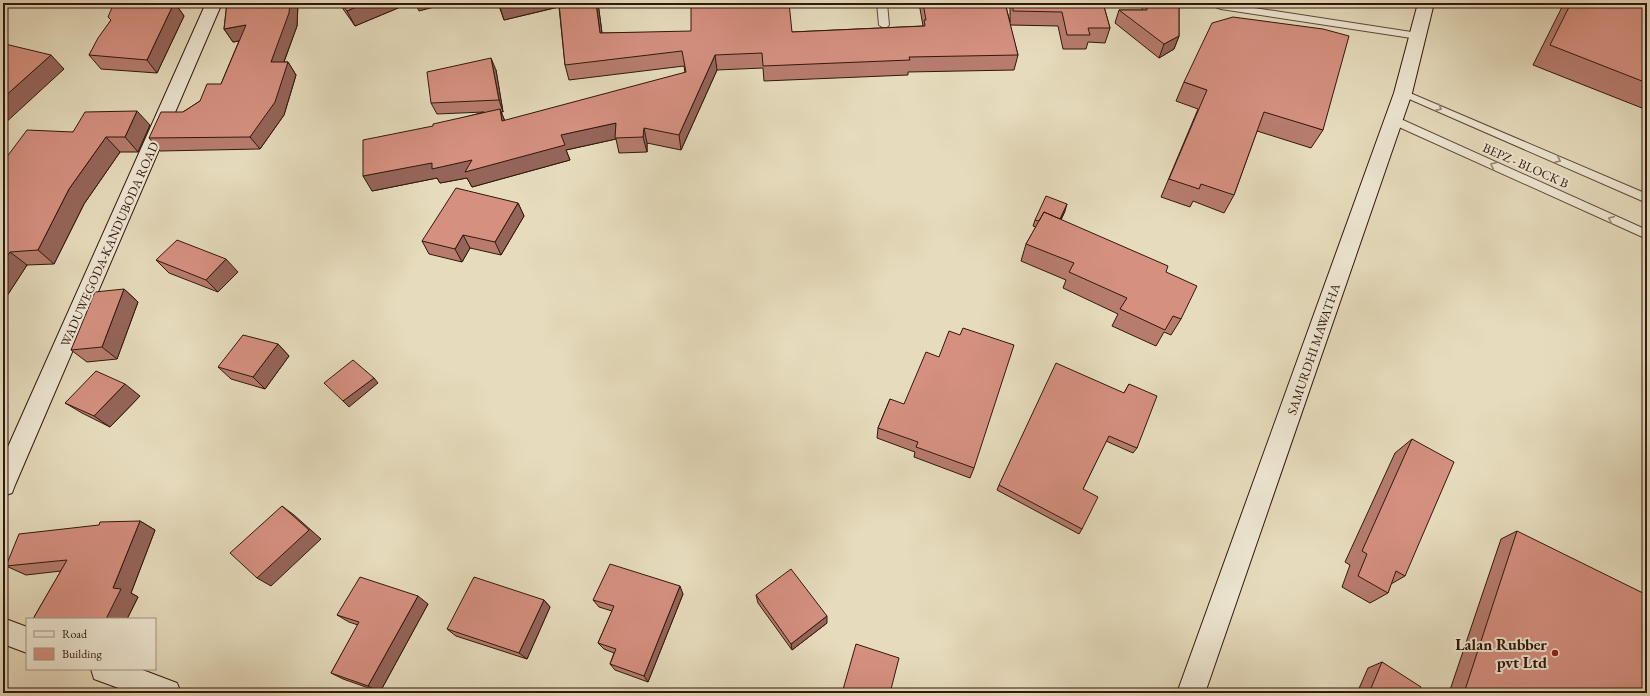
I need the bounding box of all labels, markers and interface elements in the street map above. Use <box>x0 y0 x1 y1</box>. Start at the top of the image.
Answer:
one-way arrow <box>1435 104 1442 112</box>
street label: WADUWEGODA-KANDUBODA ROAD <box>56 139 163 349</box>
street label: BEPZ - BLOCK B <box>1480 139 1572 192</box>
one-way arrow <box>1554 156 1561 164</box>
one-way arrow <box>1490 162 1497 170</box>
one-way arrow <box>1608 216 1616 224</box>
street label: SAMURDHI MAWATHA <box>1283 280 1344 417</box>
legend <box>26 618 156 670</box>
text: Road <box>62 626 88 642</box>
place label: Lalan Rubber pvt Ltd <box>1455 634 1547 673</box>
text: Building <box>62 646 103 662</box>
marker: Lalan Rubber pvt Ltd <box>1550 648 1560 658</box>

